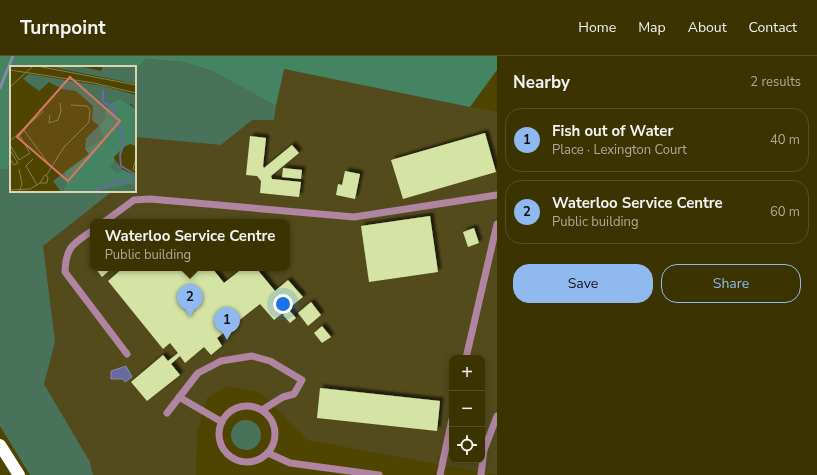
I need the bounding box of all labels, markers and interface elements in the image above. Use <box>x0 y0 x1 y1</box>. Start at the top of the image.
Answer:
text: Turnpoint <box>20 15 106 41</box>
text: Home <box>578 18 616 37</box>
text: Map <box>638 18 666 37</box>
text: About <box>688 18 727 37</box>
text: Contact <box>749 18 797 37</box>
inset map <box>10 66 136 192</box>
text: Nearby <box>513 71 570 94</box>
text: 2 results <box>750 73 801 91</box>
text: Fish out of Water <box>552 121 673 141</box>
text: 1 <box>523 131 531 149</box>
text: 40 m <box>770 131 800 149</box>
text: Place · Lexington Court <box>552 141 687 159</box>
text: Waterloo Service Centre <box>552 193 723 213</box>
text: 2 <box>523 203 531 221</box>
text: 60 m <box>770 203 800 221</box>
text: Public building <box>552 213 639 231</box>
popup <box>90 219 290 271</box>
text: Waterloo Service Centre <box>105 226 275 246</box>
text: Public building <box>105 246 191 264</box>
button: Save <box>513 264 653 303</box>
button: Share <box>661 264 801 303</box>
pin: 2 <box>177 284 203 317</box>
your location <box>273 294 293 314</box>
pin: 1 <box>214 307 240 340</box>
map controls <box>449 355 485 463</box>
button: + <box>449 355 485 391</box>
button: − <box>449 391 485 427</box>
button: locate <box>449 427 485 463</box>

